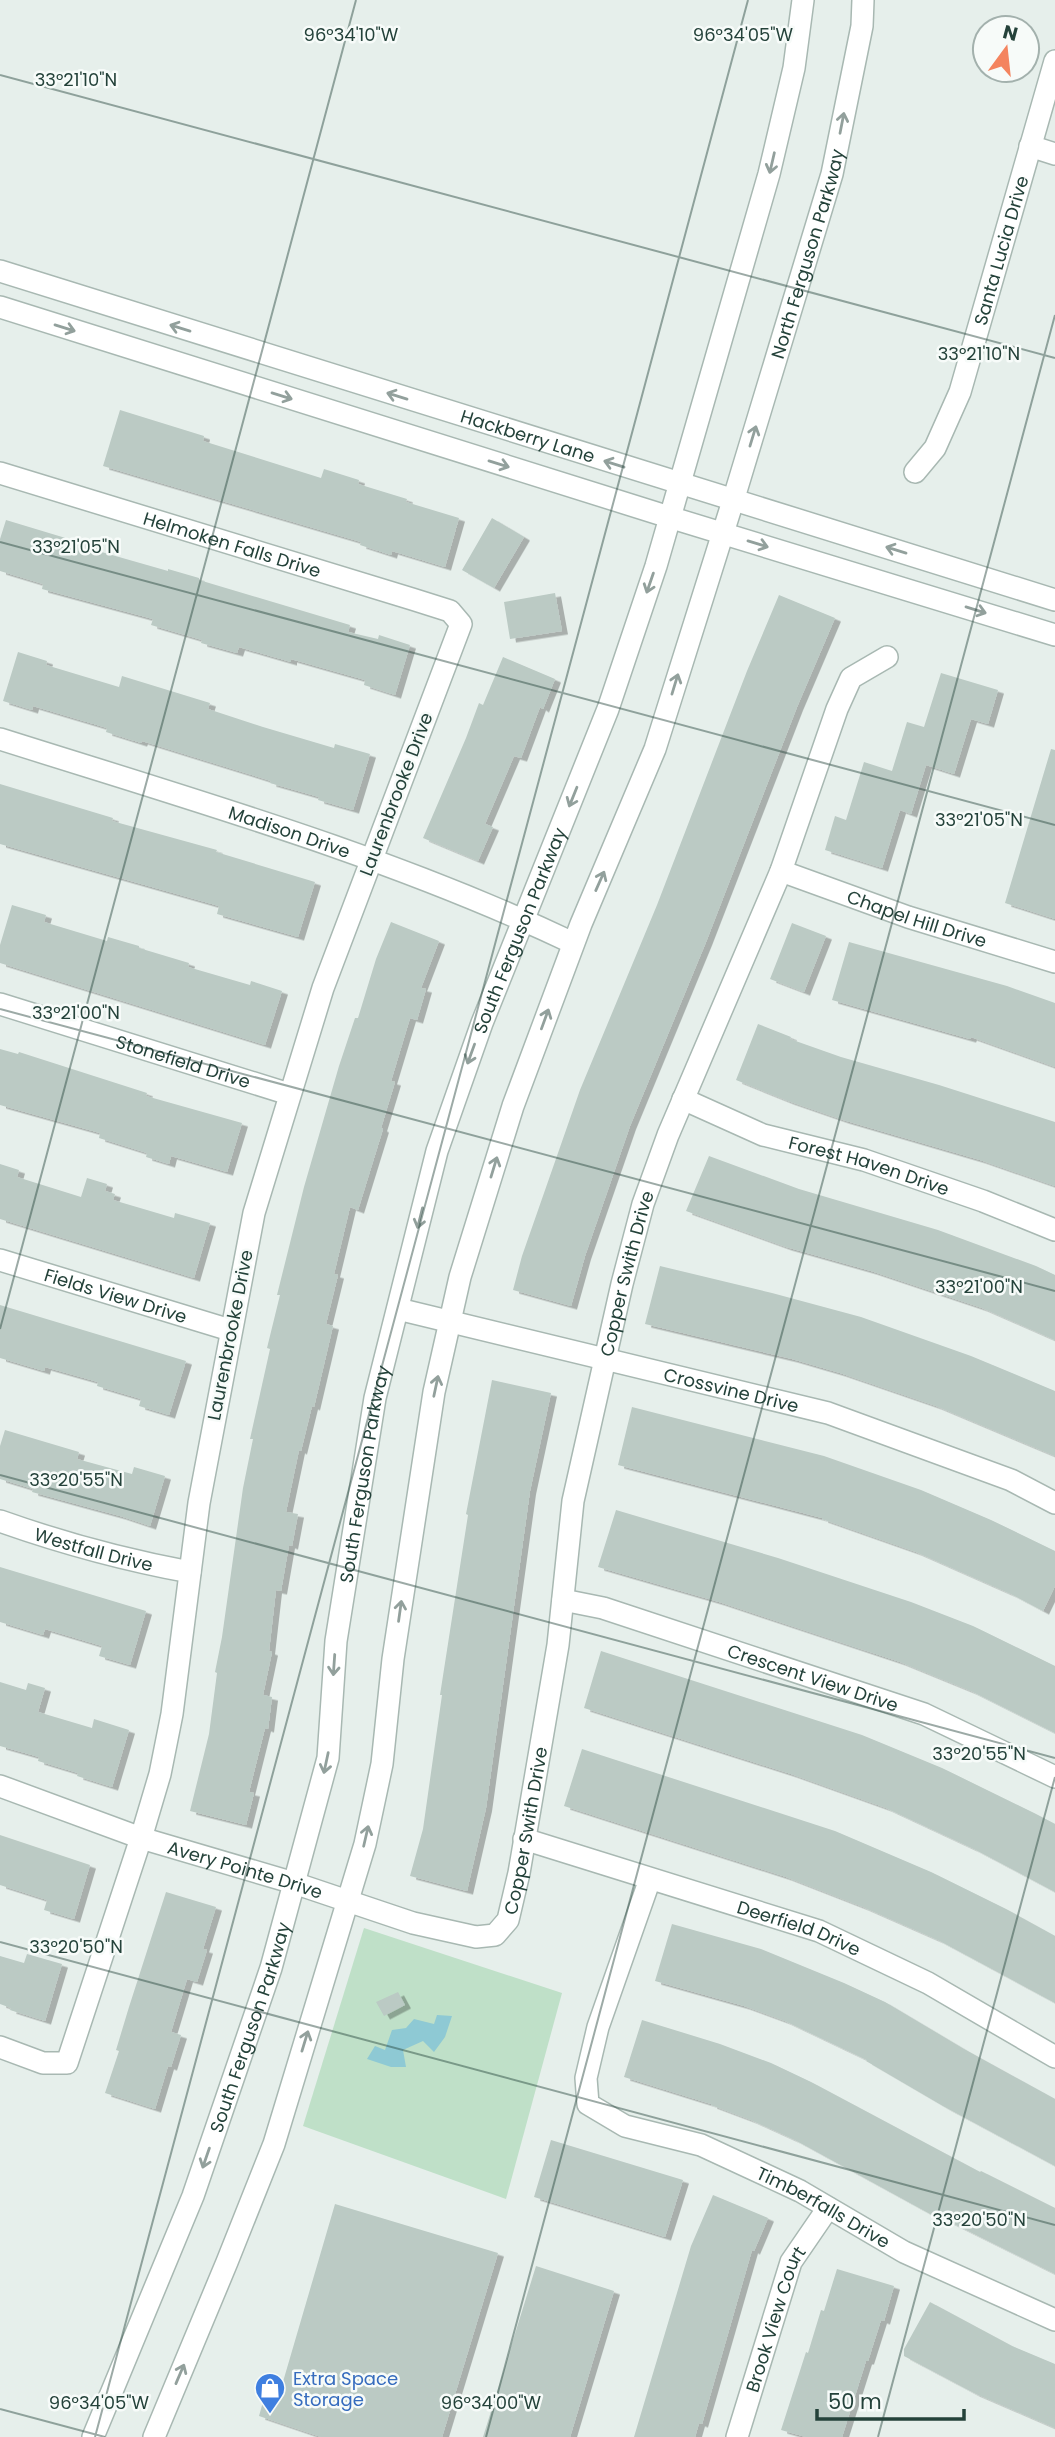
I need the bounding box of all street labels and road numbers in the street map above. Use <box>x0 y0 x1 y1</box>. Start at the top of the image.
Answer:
street label: North Ferguson Parkway <box>764 147 849 362</box>
street label: Santa Lucia Drive <box>967 173 1034 328</box>
street label: Hackberry Lane <box>458 403 598 468</box>
street label: Helmoken Falls Drive <box>141 505 324 583</box>
street label: Laurenbrooke Drive <box>353 709 439 879</box>
street label: Madison Drive <box>226 799 354 864</box>
street label: South Ferguson Parkway <box>467 824 572 1037</box>
street label: Chapel Hill Drive <box>844 883 990 953</box>
street label: Stonefield Drive <box>113 1028 254 1094</box>
street label: Forest Haven Drive <box>786 1129 953 1201</box>
street label: Copper Swith Drive <box>594 1187 659 1359</box>
street label: Laurenbrooke Drive <box>201 1248 259 1422</box>
street label: Fields View Drive <box>41 1262 190 1329</box>
street label: Crossvine Drive <box>661 1361 801 1418</box>
street label: South Ferguson Parkway <box>333 1363 395 1585</box>
street label: Westfall Drive <box>31 1521 155 1577</box>
street label: Crescent View Drive <box>724 1637 902 1717</box>
street label: Copper Swith Drive <box>497 1745 553 1917</box>
street label: Avery Pointe Drive <box>165 1834 326 1904</box>
street label: Deerfield Drive <box>734 1894 865 1962</box>
street label: South Ferguson Parkway <box>203 1919 295 2136</box>
street label: Timberfalls Drive <box>753 2160 895 2254</box>
street label: Brook View Court <box>739 2241 811 2395</box>

